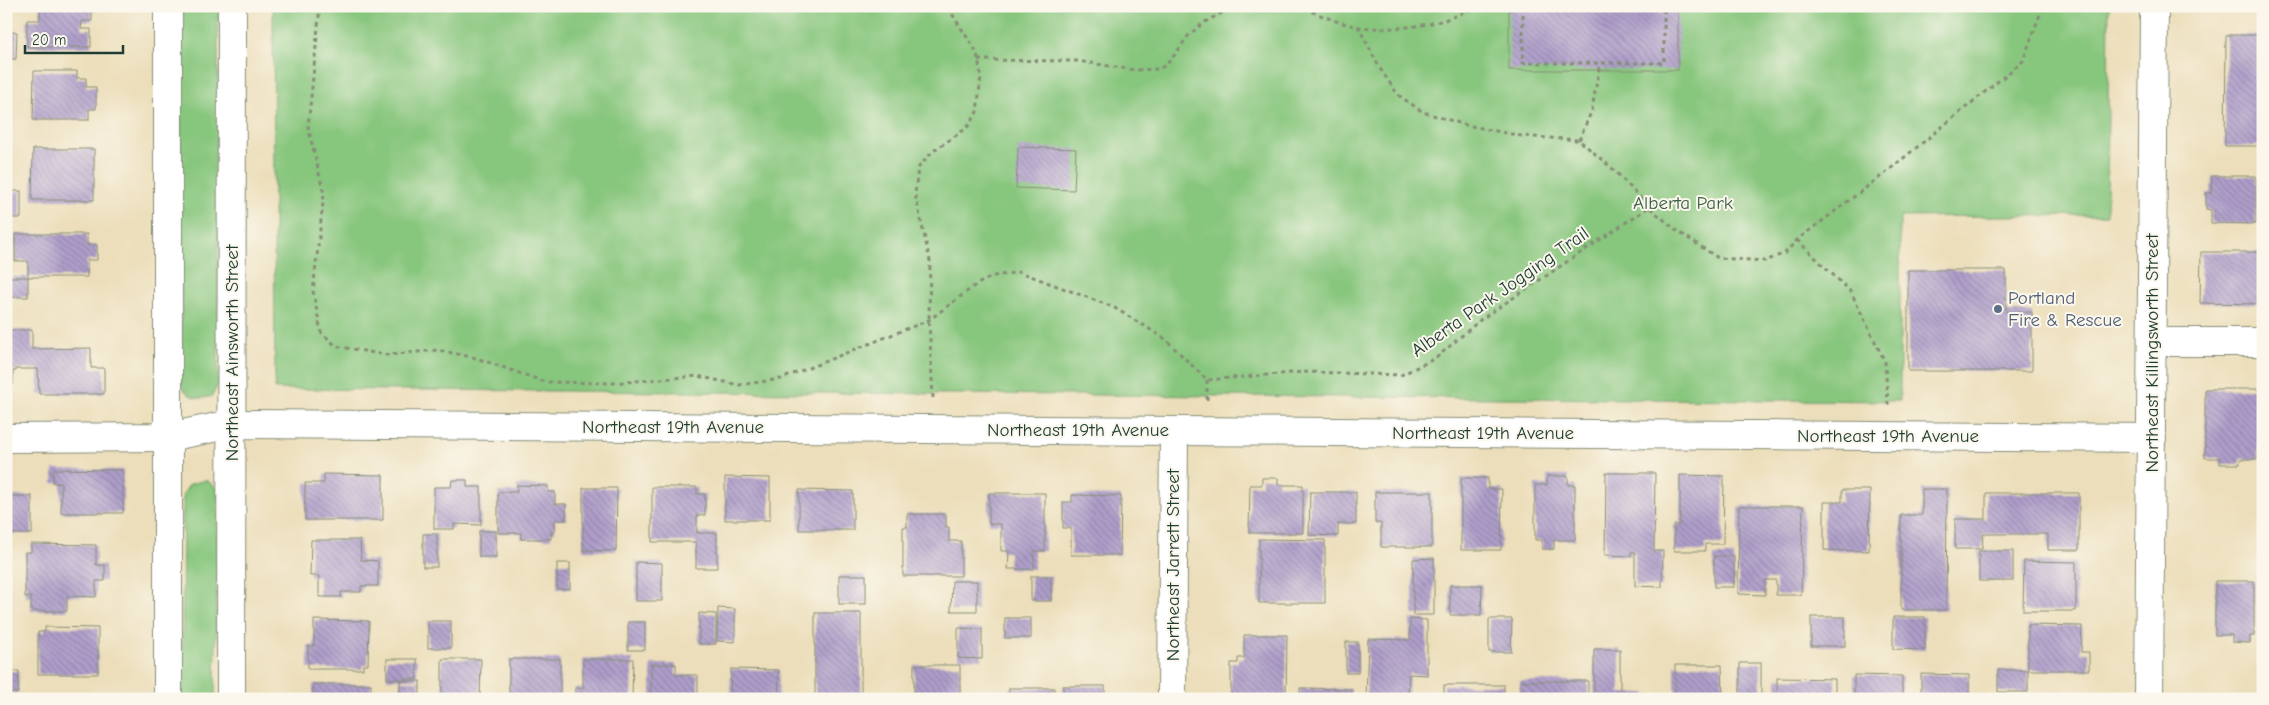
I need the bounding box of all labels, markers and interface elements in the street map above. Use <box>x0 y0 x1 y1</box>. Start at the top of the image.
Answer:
scale bar <box>25 22 122 54</box>
text: 20 m <box>32 31 66 49</box>
park label: Alberta Park <box>1633 192 1734 214</box>
street label: Alberta Park Jogging Trail <box>1407 222 1593 362</box>
street label: Northeast Killingsworth Street <box>2141 233 2163 472</box>
street label: Northeast Ainsworth Street <box>221 244 243 461</box>
place label: Portland Fire & Rescue <box>2008 287 2122 331</box>
marker: Portland Fire & Rescue <box>1992 303 2004 315</box>
street label: Northeast 19th Avenue <box>582 416 764 438</box>
street label: Northeast 19th Avenue <box>987 419 1169 441</box>
street label: Northeast 19th Avenue <box>1392 422 1574 444</box>
street label: Northeast 19th Avenue <box>1797 425 1979 447</box>
street label: Northeast Jarrett Street <box>1162 468 1184 661</box>

